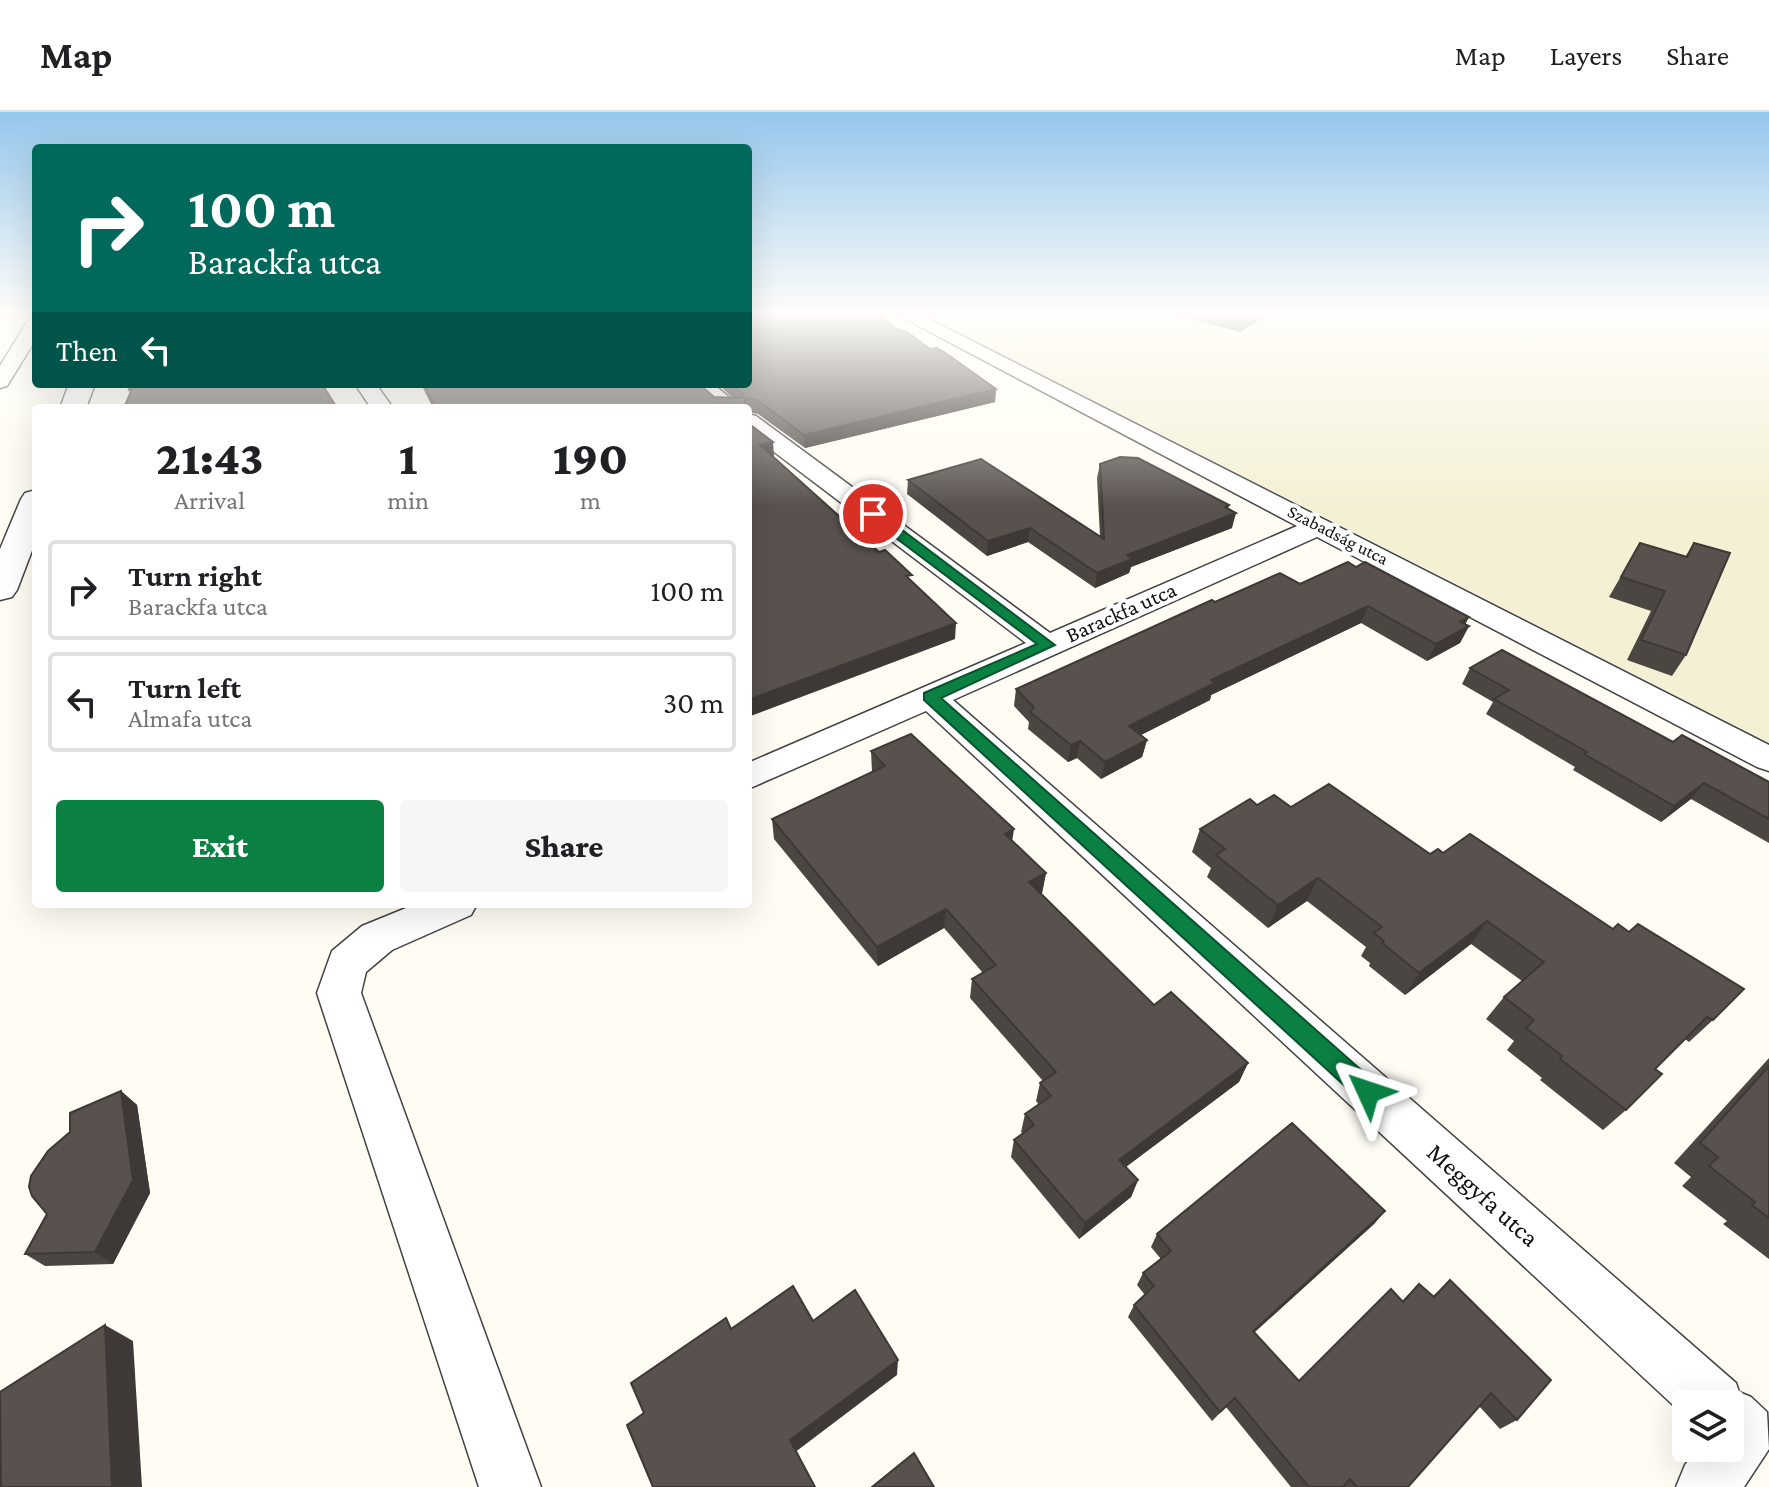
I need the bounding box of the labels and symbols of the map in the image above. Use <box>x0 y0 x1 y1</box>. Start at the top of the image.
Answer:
pin <box>839 480 907 548</box>
street label: Szabadság utca <box>1284 501 1392 569</box>
street label: Barackfa utca <box>1062 577 1180 647</box>
position arrow <box>1326 1050 1410 1134</box>
street label: Meggyfa utca <box>1421 1137 1545 1253</box>

